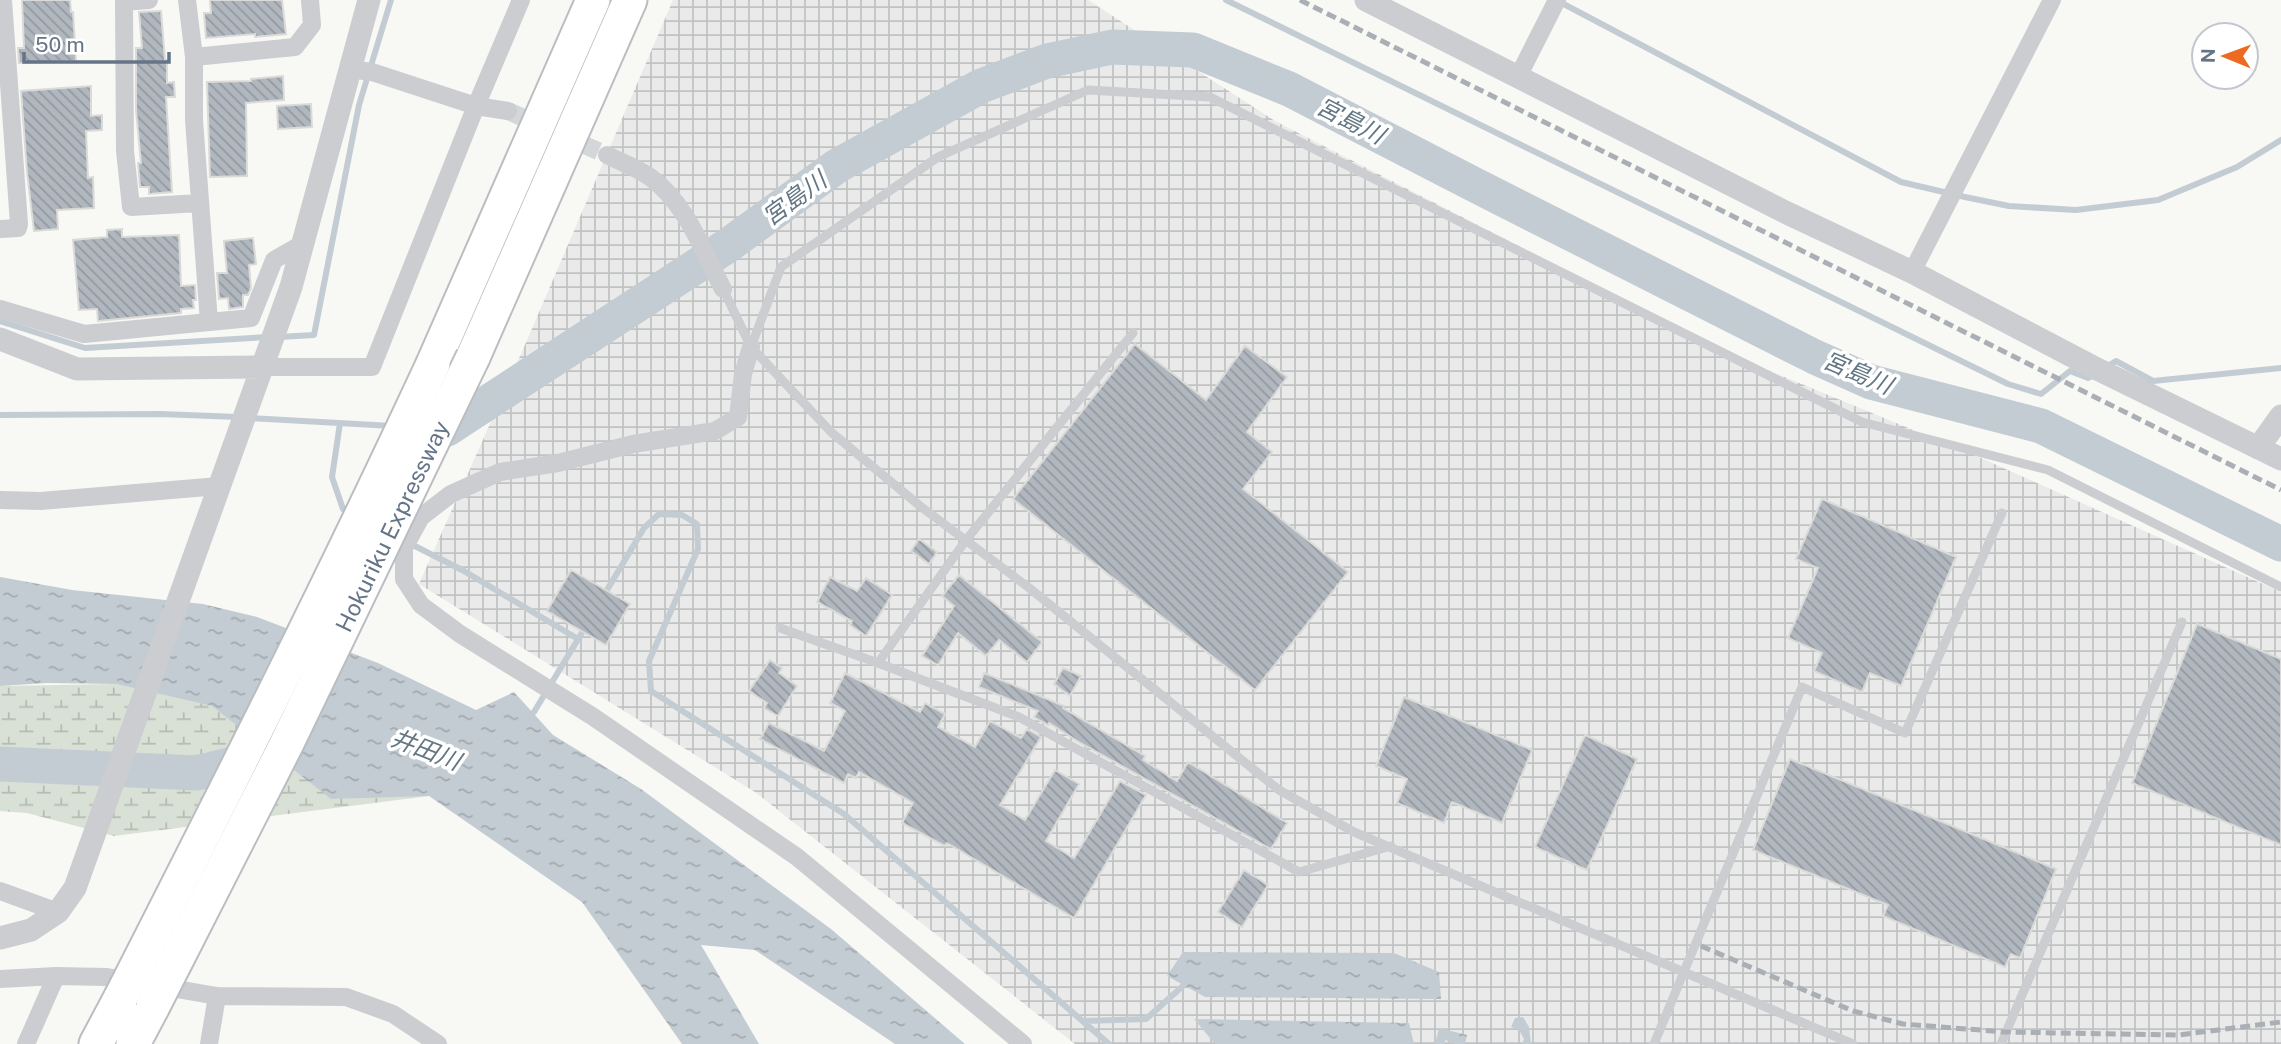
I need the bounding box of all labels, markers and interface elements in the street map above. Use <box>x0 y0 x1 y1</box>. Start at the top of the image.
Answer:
scale bar <box>24 21 170 65</box>
north arrow <box>2190 21 2260 91</box>
text: 50 m <box>35 32 85 57</box>
text: N <box>2197 48 2219 63</box>
water label: 宮島川 <box>1313 91 1392 150</box>
water label: 宮島川 <box>757 164 834 230</box>
water label: 宮島川 <box>1819 345 1899 400</box>
street label: Hokuriku Expressway <box>329 416 454 636</box>
water label: 井田川 <box>387 723 467 776</box>

